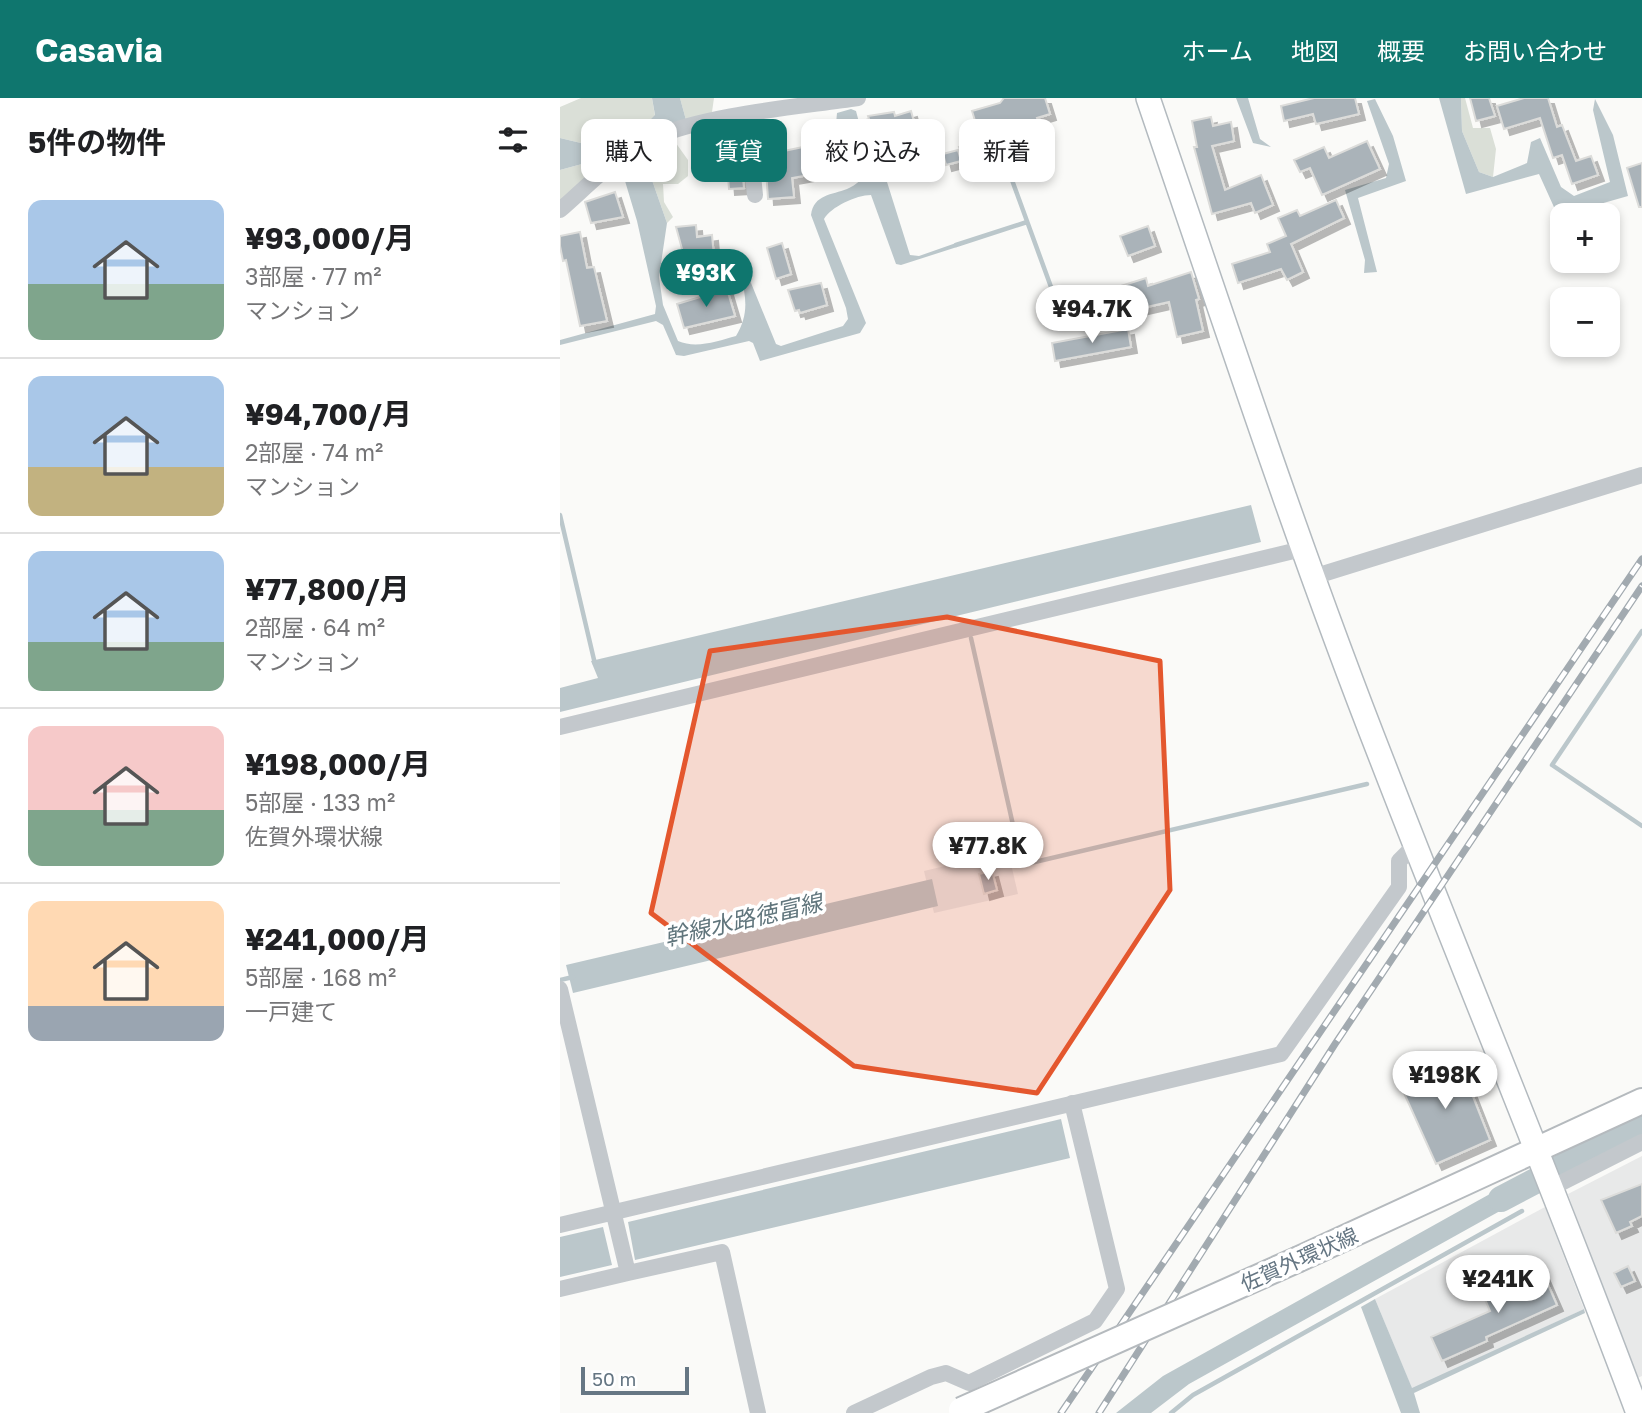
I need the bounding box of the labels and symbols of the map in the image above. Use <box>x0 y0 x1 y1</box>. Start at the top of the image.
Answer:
pin: ¥93K <box>665 250 747 309</box>
pin: ¥94.7K <box>1035 286 1149 345</box>
pin: ¥77.8K <box>931 822 1045 882</box>
water label: 幹線水路徳富線 <box>661 887 828 951</box>
pin: ¥198K <box>1396 1052 1494 1111</box>
street label: 佐賀外環状線 <box>1236 1221 1362 1297</box>
pin: ¥241K <box>1449 1256 1547 1315</box>
scale bar <box>581 1364 690 1396</box>

